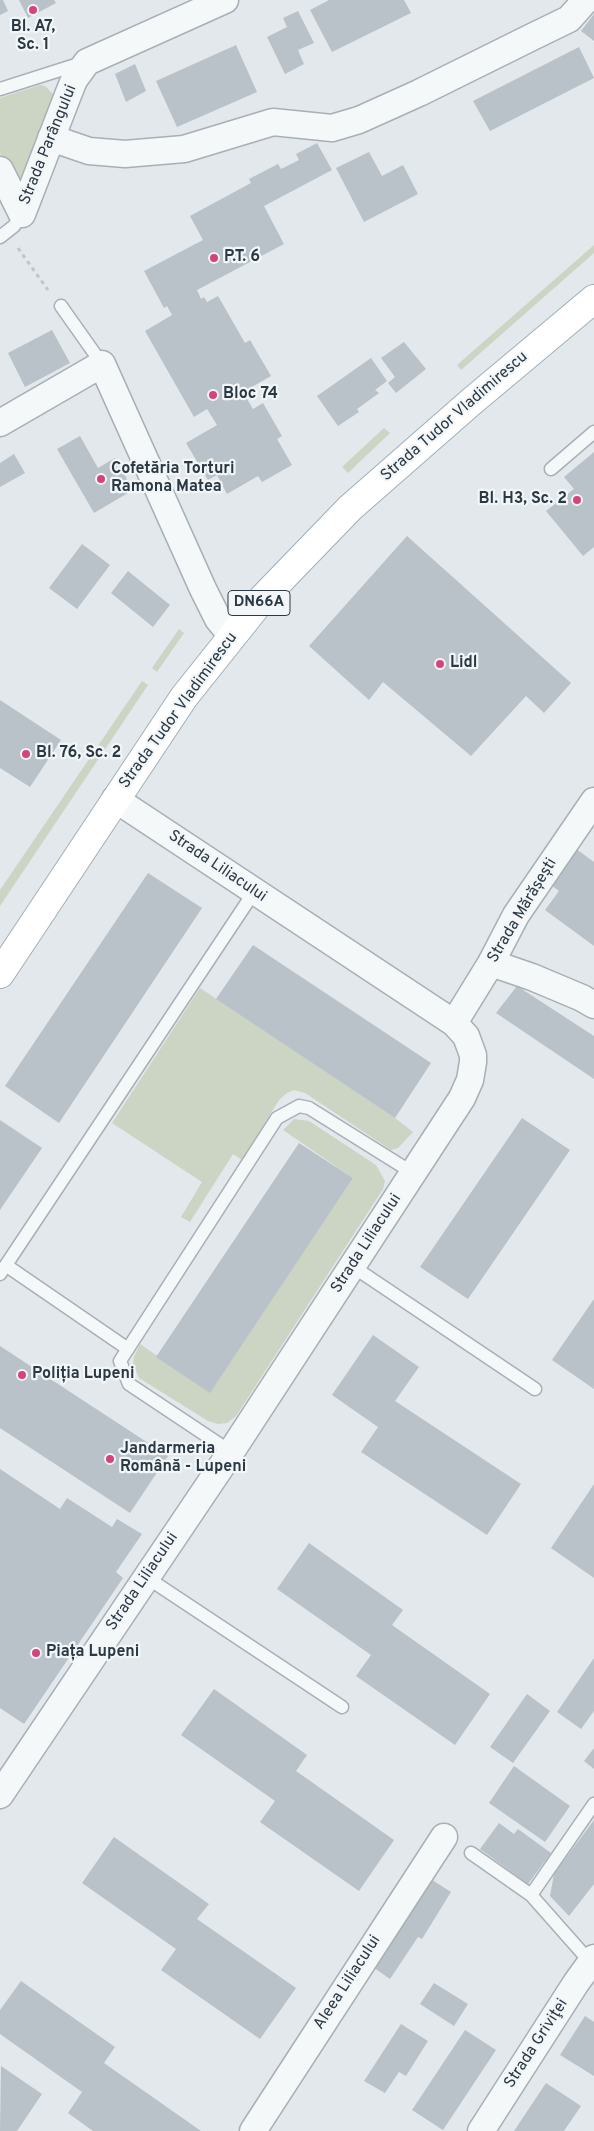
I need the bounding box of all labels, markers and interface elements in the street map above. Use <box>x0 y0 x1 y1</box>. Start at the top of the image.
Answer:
marker: Bl. A7, Sc. 1 <box>27 4 39 16</box>
place label: Bl. A7, Sc. 1 <box>11 18 55 56</box>
street label: Strada Parângului <box>16 82 82 208</box>
place label: P.T. 6 <box>224 248 260 268</box>
marker: P.T. 6 <box>208 252 220 264</box>
street label: Strada Tudor Vladimirescu <box>378 348 532 486</box>
place label: Bloc 74 <box>223 385 278 405</box>
marker: Bloc 74 <box>207 389 219 401</box>
place label: Cofetăria Torturi Ramona Matea <box>111 460 234 498</box>
marker: Cofetăria Torturi Ramona Matea <box>95 473 107 485</box>
place label: Bl. H3, Sc. 2 <box>479 490 567 510</box>
marker: Bl. H3, Sc. 2 <box>571 494 583 506</box>
road number: DN66A <box>228 590 290 616</box>
street label: Strada Tudor Vladimirescu <box>116 629 242 793</box>
place label: Lidl <box>450 654 477 674</box>
marker: Lidl <box>434 658 446 670</box>
place label: Bl. 76, Sc. 2 <box>36 744 121 764</box>
marker: Bl. 76, Sc. 2 <box>20 748 32 760</box>
street label: Strada Liliacului <box>164 827 270 907</box>
street label: Strada Mărășești <box>484 855 562 967</box>
street label: Strada Liliacului <box>328 1191 406 1297</box>
place label: Poliția Lupeni <box>32 1365 135 1385</box>
marker: Poliția Lupeni <box>16 1369 28 1381</box>
place label: Jandarmeria Română - Lupeni <box>120 1440 246 1478</box>
marker: Jandarmeria Română - Lupeni <box>104 1453 116 1465</box>
street label: Strada Liliacului <box>103 1529 183 1635</box>
place label: Piața Lupeni <box>46 1643 139 1663</box>
marker: Piața Lupeni <box>30 1647 42 1659</box>
street label: Aleea Liliacului <box>310 1932 386 2034</box>
street label: Strada Griviţei <box>501 1996 573 2092</box>

